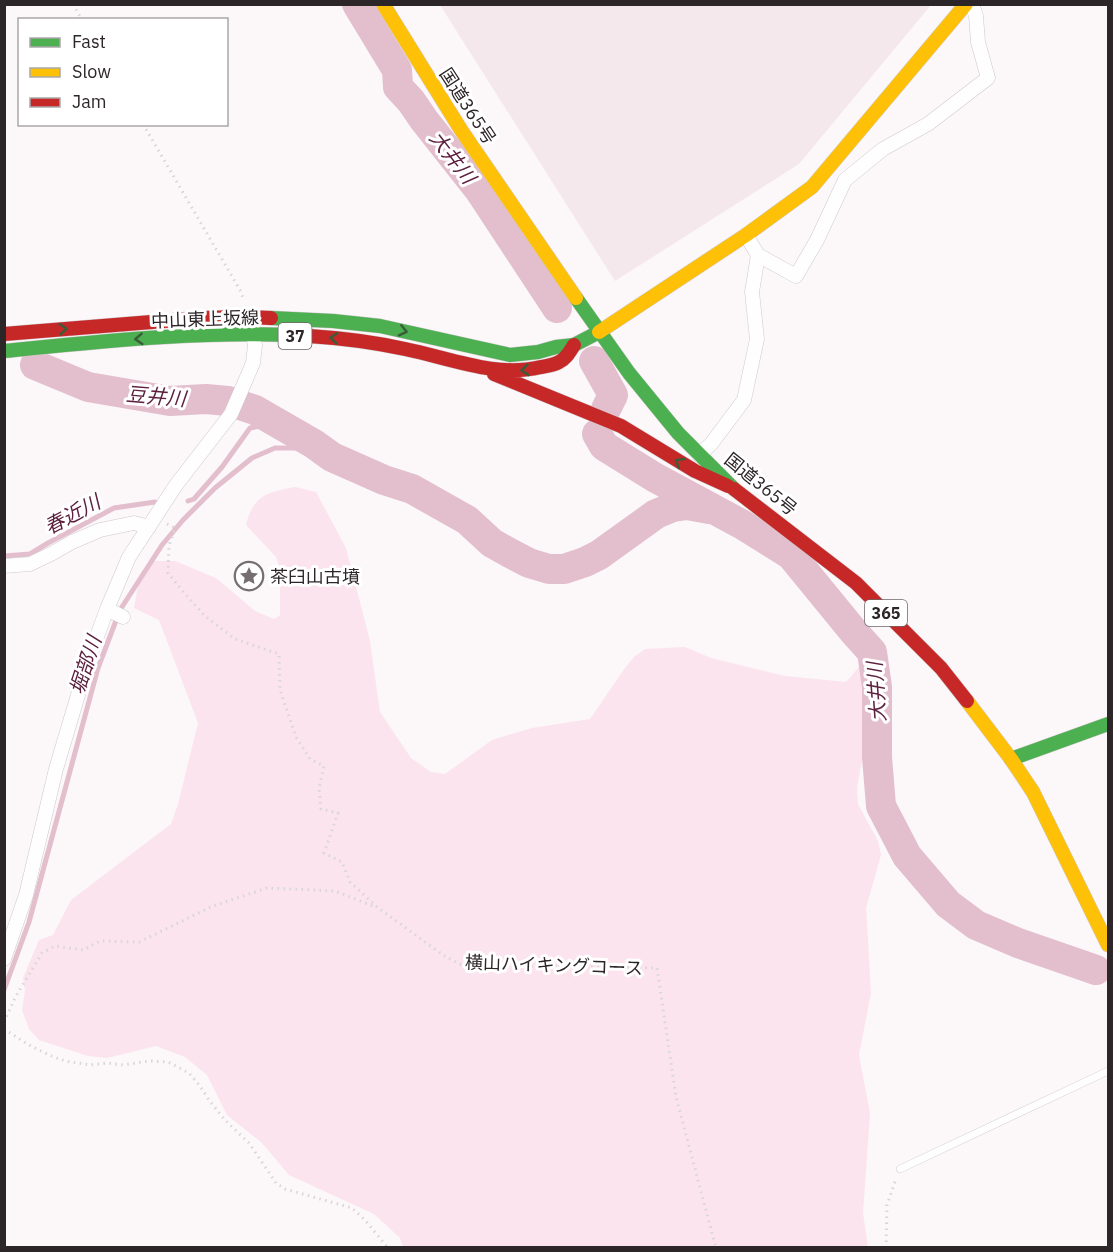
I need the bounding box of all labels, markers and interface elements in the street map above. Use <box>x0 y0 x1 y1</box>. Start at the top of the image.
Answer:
legend <box>18 18 228 126</box>
text: Fast <box>72 30 106 53</box>
text: Slow <box>72 60 111 83</box>
street label: 国道365号 <box>435 64 501 148</box>
text: Jam <box>72 90 107 113</box>
water label: 大井川 <box>424 125 483 191</box>
street label: 中山東上坂線 <box>151 306 259 332</box>
one-way arrow <box>58 323 67 336</box>
road number: 37 <box>278 323 312 349</box>
one-way arrow <box>398 324 408 337</box>
one-way arrow <box>329 332 338 345</box>
one-way arrow <box>134 333 143 346</box>
one-way arrow <box>520 363 530 376</box>
water label: 豆井川 <box>125 380 189 412</box>
street label: 国道365号 <box>720 448 802 520</box>
one-way arrow <box>675 457 685 469</box>
water label: 春近川 <box>39 487 107 540</box>
place icon: 茶臼山古墳 <box>233 560 265 592</box>
place label: 茶臼山古墳 <box>270 565 360 588</box>
road number: 365 <box>865 600 907 626</box>
water label: 堀部川 <box>63 630 108 698</box>
water label: 大井川 <box>860 659 892 723</box>
street label: 横山ハイキングコース <box>465 950 643 980</box>

